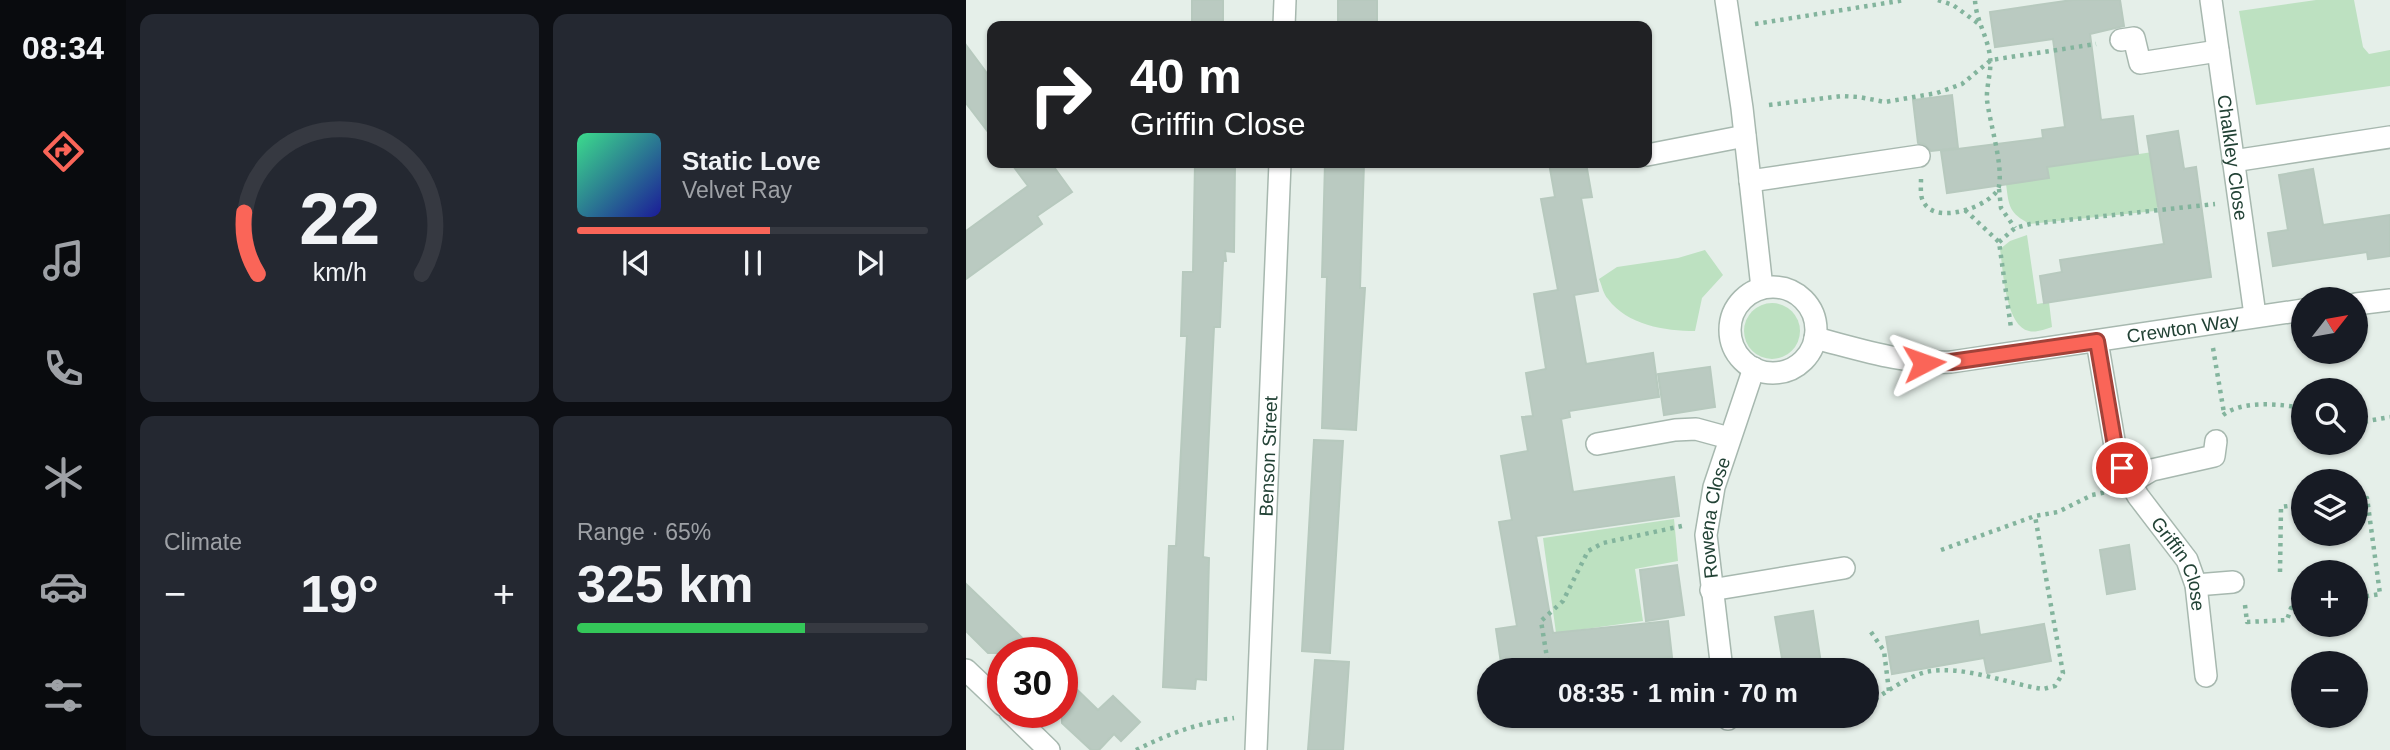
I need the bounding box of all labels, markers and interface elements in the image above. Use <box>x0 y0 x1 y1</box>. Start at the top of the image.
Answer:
text: 08:34 <box>22 30 104 66</box>
icon: right <box>1015 49 1106 140</box>
text: 40 m <box>1130 49 1242 103</box>
street label: Chalkley Close <box>2213 93 2252 222</box>
text: Griffin Close <box>1130 106 1305 142</box>
icon: directions <box>39 127 88 176</box>
text: Static Love <box>682 146 821 176</box>
text: Velvet Ray <box>682 177 792 203</box>
text: 22 <box>299 178 380 259</box>
icon: music <box>39 236 88 285</box>
icon: previous <box>617 244 655 282</box>
icon: pause <box>734 244 772 282</box>
icon: next <box>851 244 889 282</box>
text: km/h <box>312 258 367 286</box>
north arrow <box>2291 287 2368 364</box>
map controls <box>2291 287 2368 728</box>
street label: Crewton Way <box>2125 310 2241 347</box>
position arrow <box>1887 326 1961 400</box>
icon: phone <box>39 344 88 393</box>
button: search <box>2291 378 2368 455</box>
street label: Benson Street <box>1256 395 1281 517</box>
pin <box>2092 438 2152 498</box>
icon: arrive <box>2103 449 2141 487</box>
icon: climate <box>39 453 88 502</box>
street label: Rowena Close <box>1696 454 1734 580</box>
button: layers <box>2291 469 2368 546</box>
street label: Griffin Close <box>2147 513 2209 612</box>
text: Range · 65% <box>577 519 711 545</box>
text: Climate <box>164 529 242 555</box>
text: 325 km <box>577 555 753 613</box>
button: + <box>2291 560 2368 637</box>
icon: car <box>39 562 88 611</box>
text: 19° <box>300 565 379 623</box>
text: − <box>164 573 186 615</box>
text: + <box>493 573 515 615</box>
speed limit sign: 30 <box>987 637 1078 728</box>
button: − <box>2291 651 2368 728</box>
icon: filters <box>39 671 88 720</box>
text: 08:35 · 1 min · 70 m <box>1558 678 1798 708</box>

